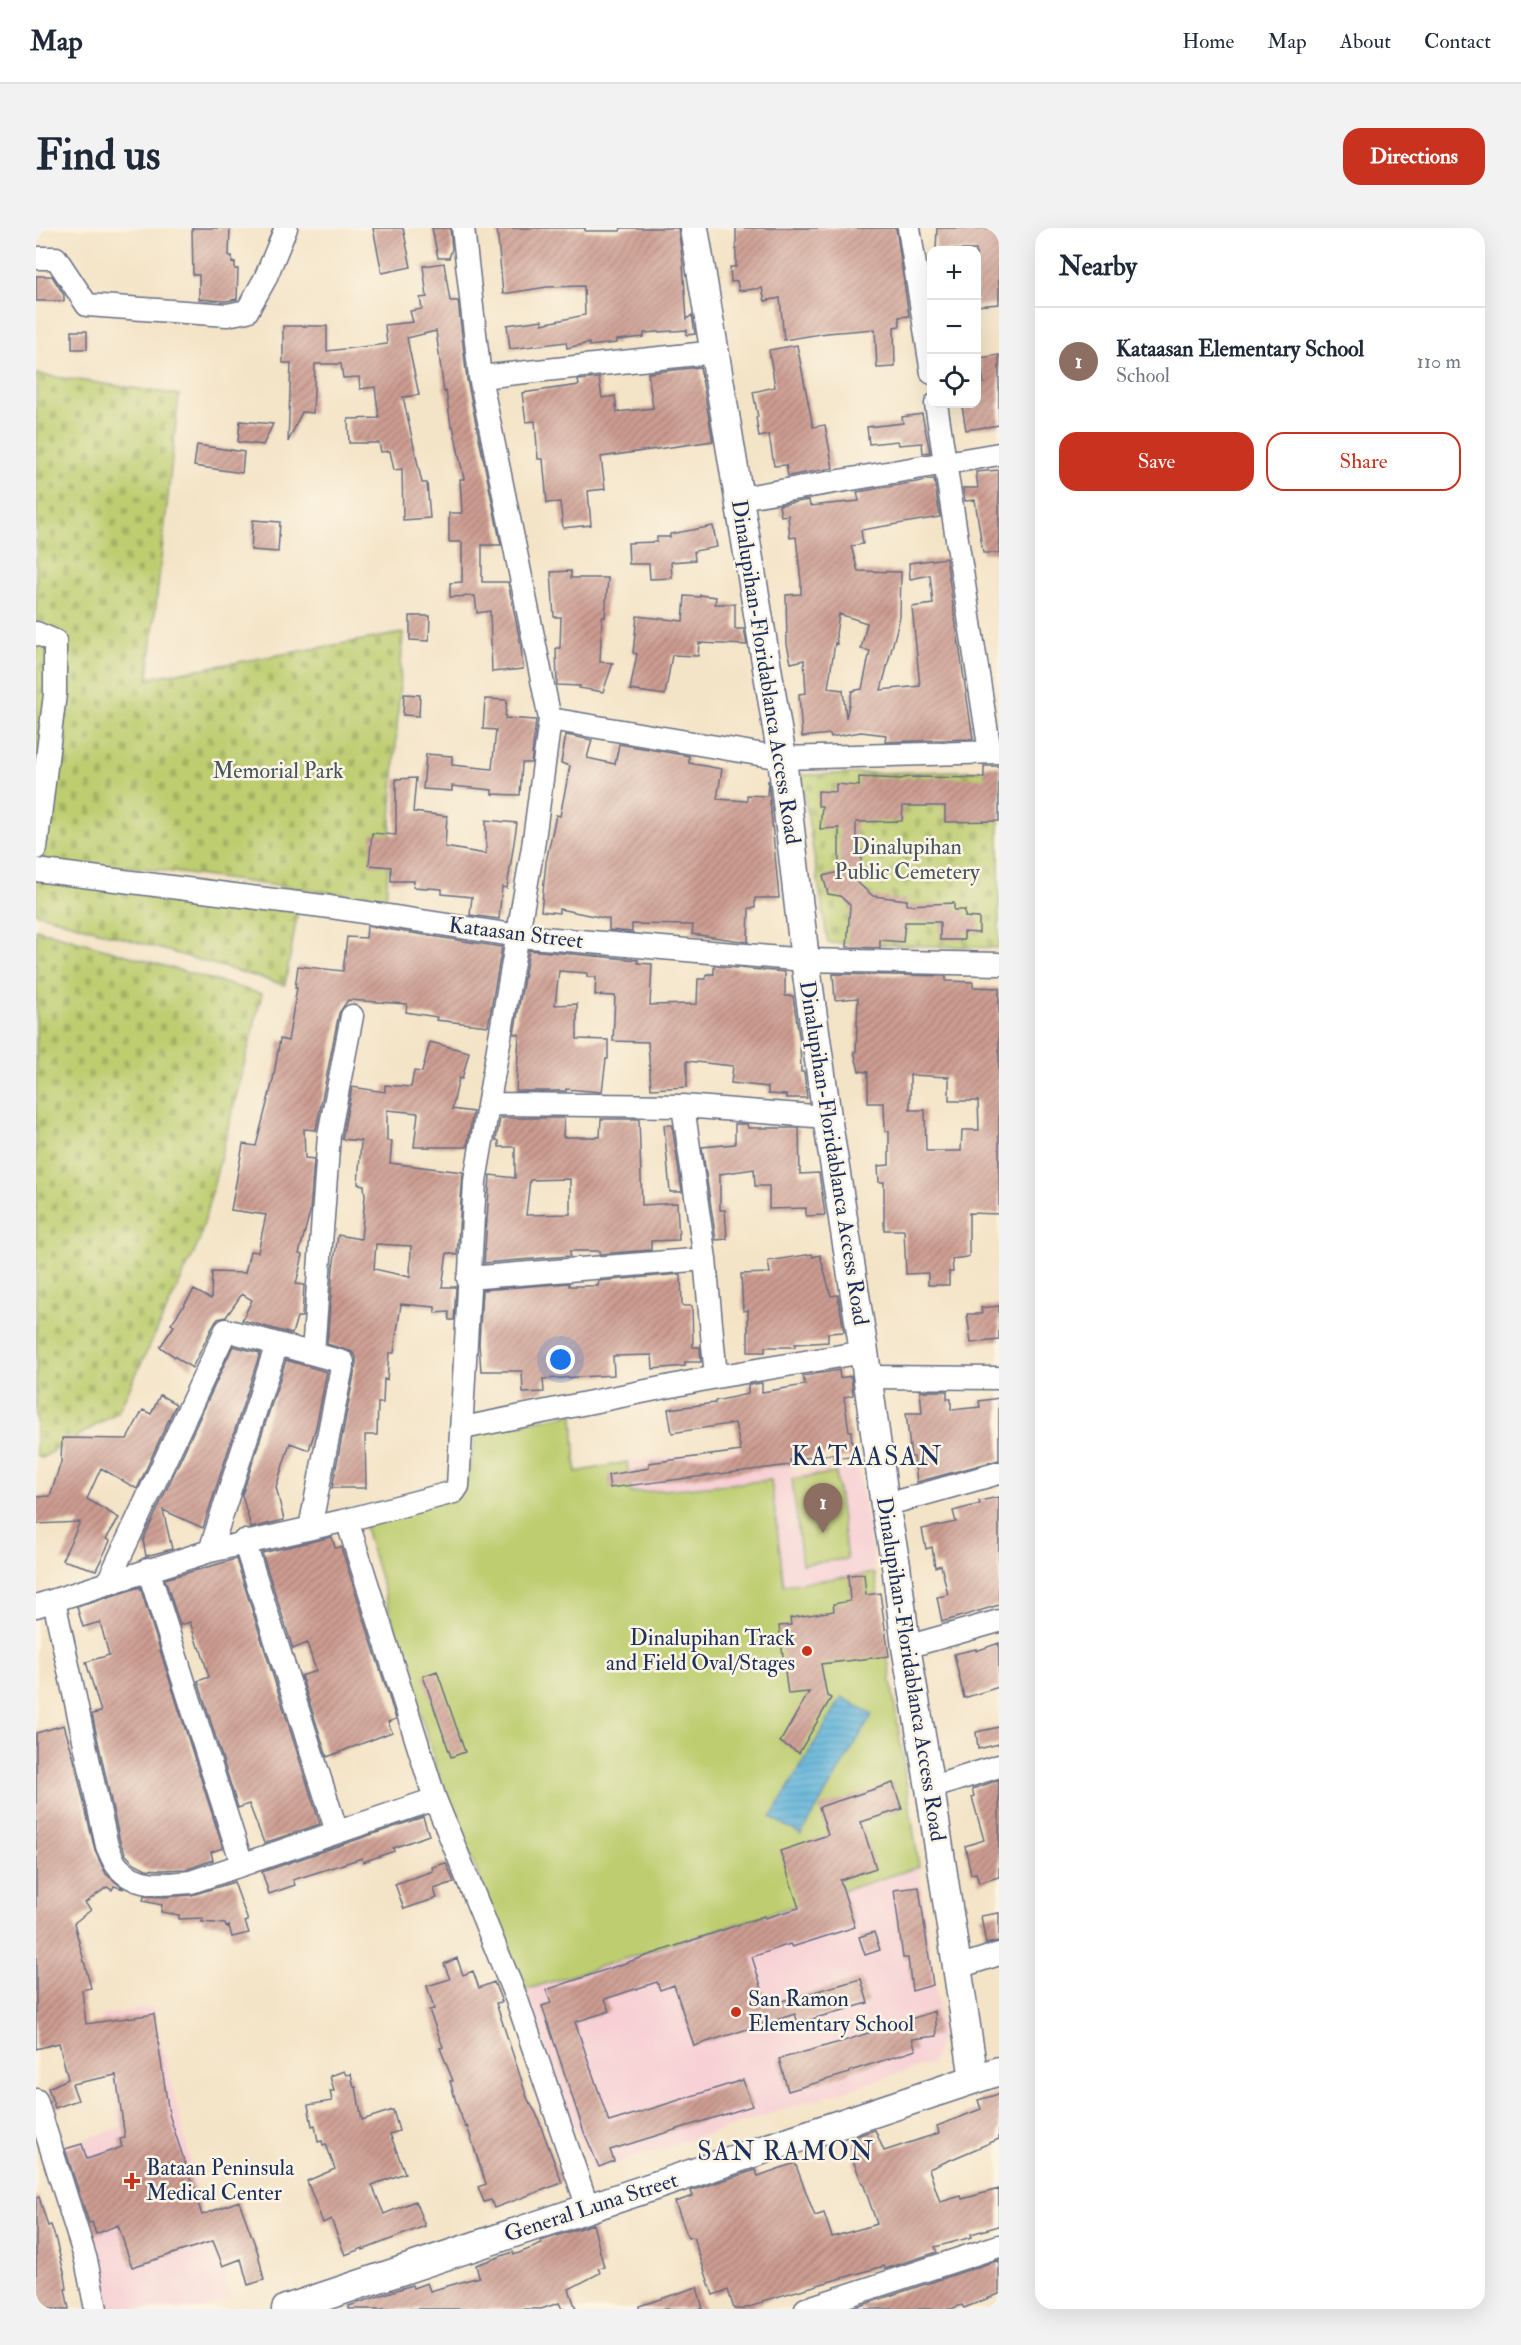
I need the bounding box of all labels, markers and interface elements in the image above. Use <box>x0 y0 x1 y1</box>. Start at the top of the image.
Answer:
text: Map <box>30 24 83 59</box>
text: Home <box>1182 28 1234 55</box>
text: Map <box>1267 28 1307 55</box>
text: About <box>1340 28 1391 55</box>
text: Contact <box>1424 28 1491 55</box>
button: Directions <box>1343 128 1485 185</box>
text: Find us <box>36 130 160 182</box>
map controls <box>927 246 981 408</box>
button: + <box>927 246 981 300</box>
text: Nearby <box>1059 251 1137 283</box>
button: − <box>927 300 981 354</box>
text: Kataasan Elementary School <box>1116 335 1364 363</box>
text: 1 <box>1075 349 1082 374</box>
text: 110 m <box>1417 349 1461 374</box>
button: locate <box>927 354 981 408</box>
text: School <box>1116 363 1170 388</box>
button: Save <box>1059 432 1254 491</box>
button: Share <box>1266 432 1461 491</box>
street label: Dinalupihan-Floridablanca Access Road <box>724 498 807 847</box>
park label: Memorial Park <box>212 757 344 785</box>
park label: Dinalupihan Public Cemetery <box>834 833 980 886</box>
street label: Kataasan Street <box>447 911 585 955</box>
street label: Dinalupihan-Floridablanca Access Road <box>792 979 875 1328</box>
your location <box>546 1345 575 1374</box>
district label: KATAASAN <box>791 1441 943 1473</box>
pin: 1 <box>804 1484 842 1533</box>
street label: Dinalupihan-Floridablanca Access Road <box>869 1495 952 1844</box>
place label: Dinalupihan Track and Field Oval/Stages <box>606 1624 795 1677</box>
marker: Dinalupihan Track and Field Oval/Stages <box>800 1644 814 1658</box>
place label: San Ramon Elementary School <box>748 1985 914 2038</box>
marker: San Ramon Elementary School <box>729 2005 743 2019</box>
district label: SAN RAMON <box>697 2136 875 2168</box>
place label: Bataan Peninsula Medical Center <box>146 2154 295 2207</box>
street label: General Luna Street <box>501 2166 681 2248</box>
marker: Bataan Peninsula Medical Center <box>123 2172 141 2190</box>

